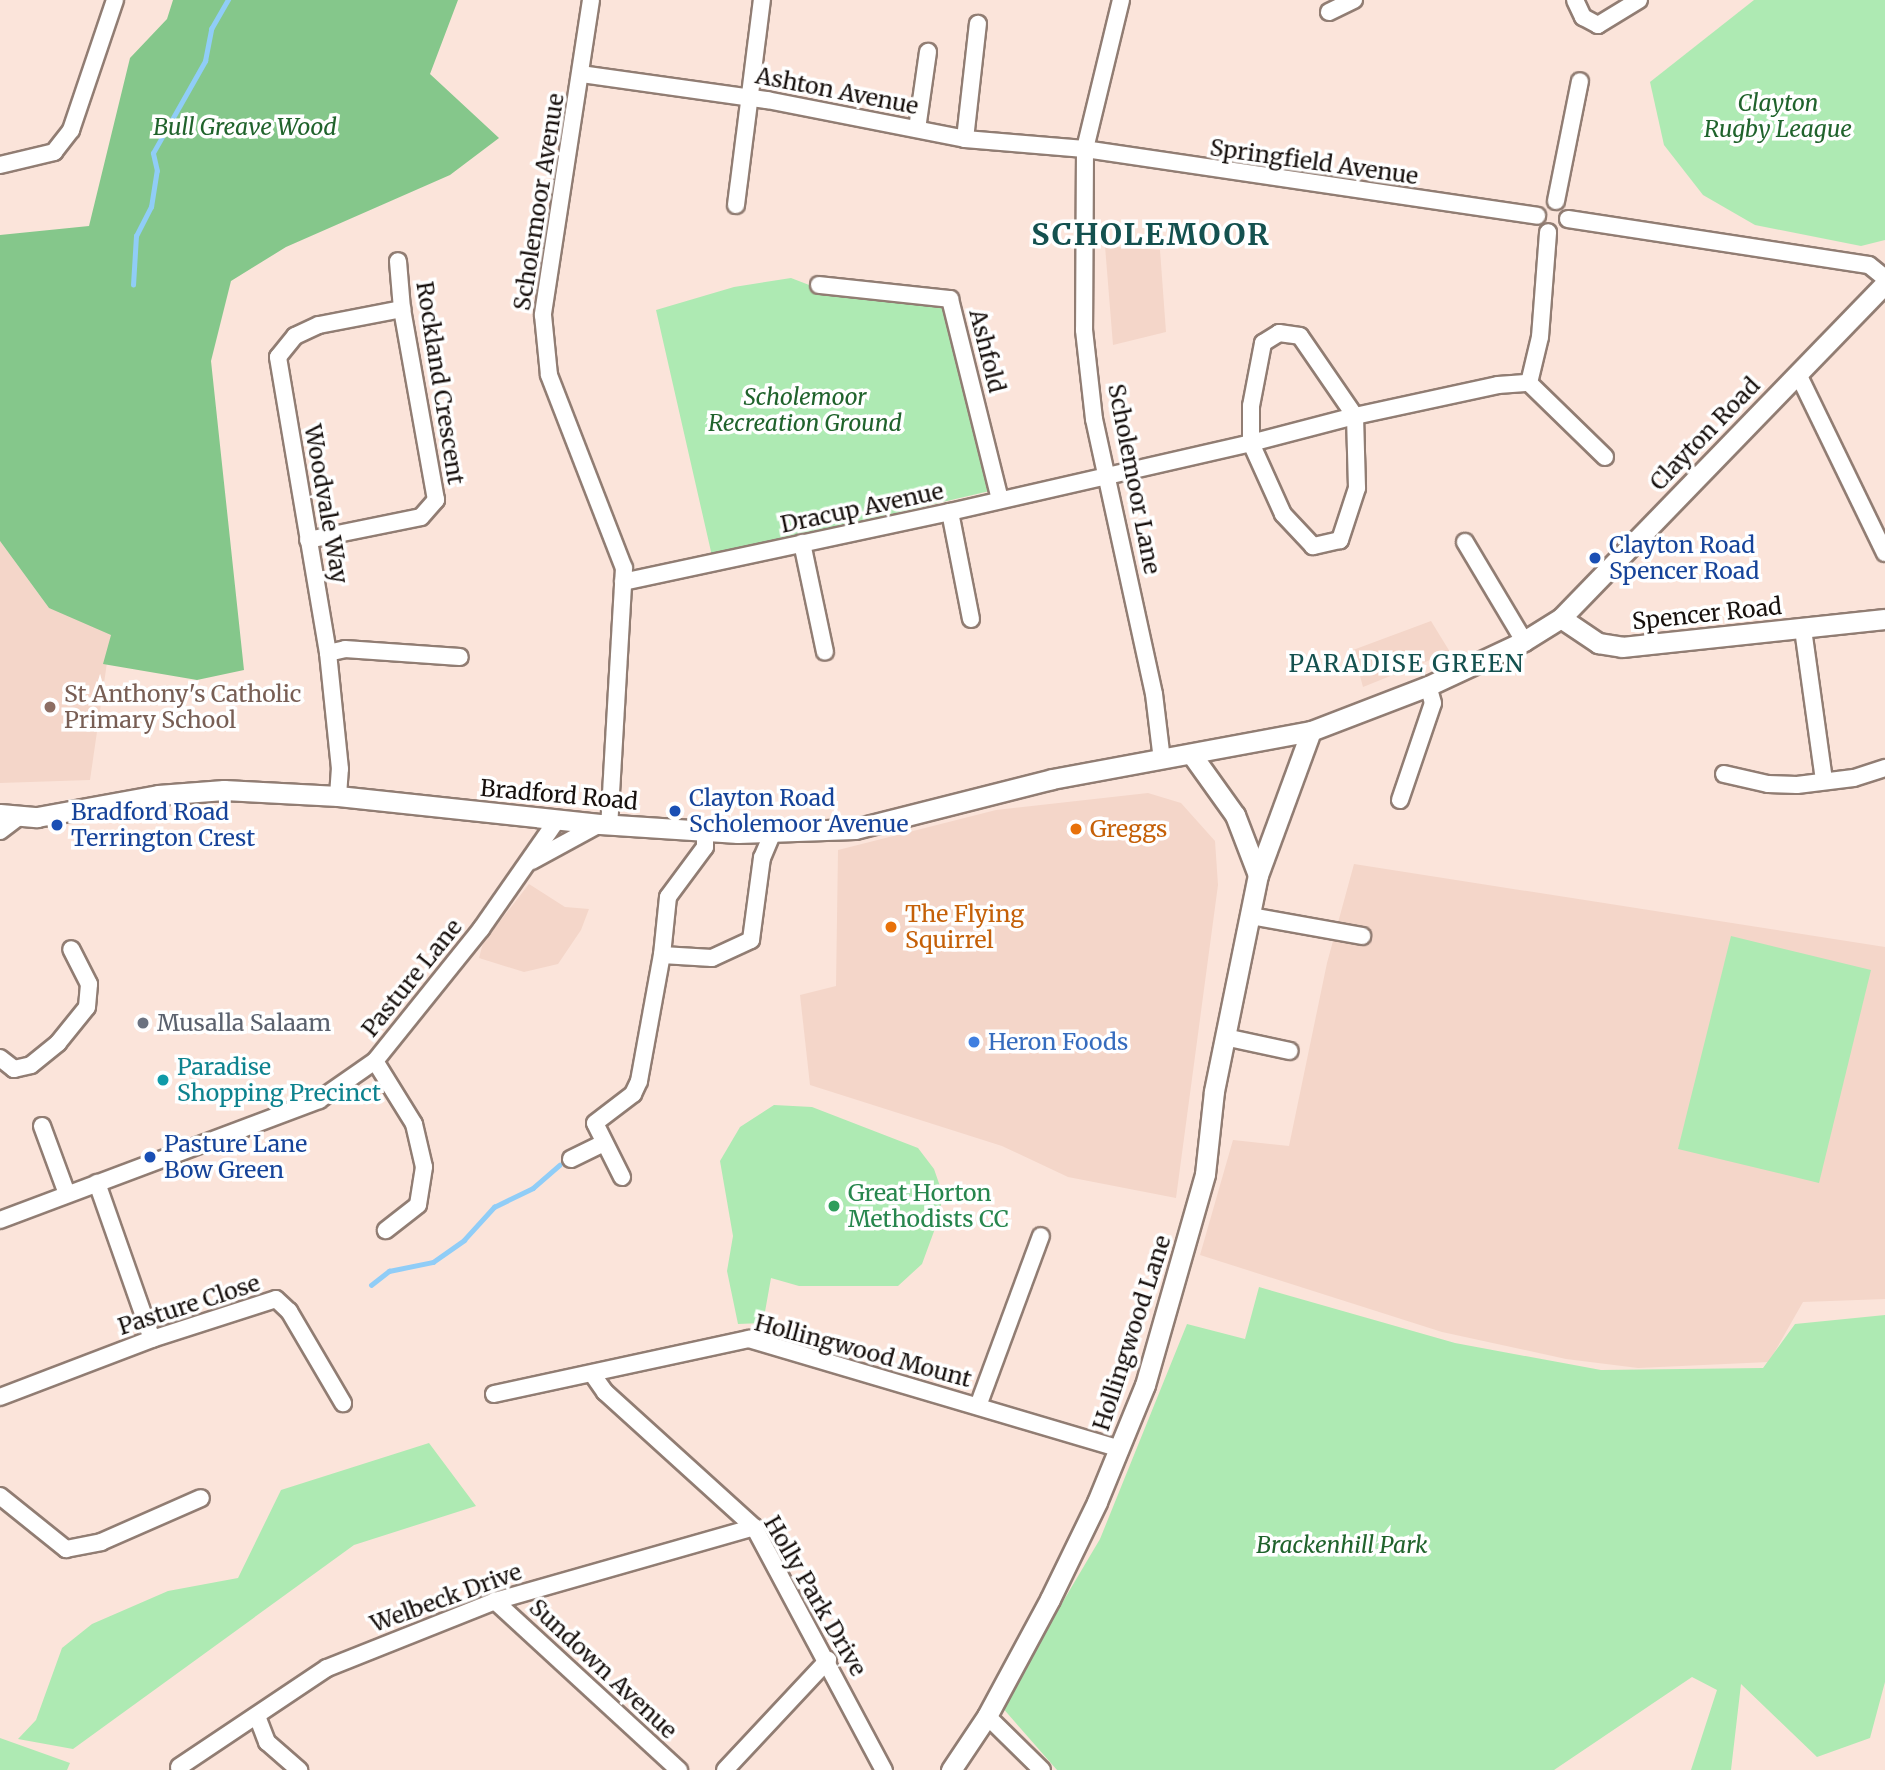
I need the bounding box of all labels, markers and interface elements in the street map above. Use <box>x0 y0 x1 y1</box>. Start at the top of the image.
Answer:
street label: Ashton Avenue <box>753 62 921 120</box>
park label: Clayton Rugby League <box>1704 89 1852 143</box>
street label: Scholemoor Avenue <box>508 92 570 312</box>
park label: Bull Greave Wood <box>153 113 337 141</box>
street label: Springfield Avenue <box>1208 134 1420 190</box>
district label: SCHOLEMOOR <box>1033 216 1269 252</box>
street label: Rockland Crescent <box>410 280 470 486</box>
street label: Ashfold <box>963 306 1011 396</box>
street label: Clayton Road <box>1644 372 1766 496</box>
street label: Scholemoor Lane <box>1102 382 1166 576</box>
park label: Scholemoor Recreation Ground <box>708 383 902 437</box>
street label: Woodvale Way <box>298 422 354 586</box>
street label: Dracup Avenue <box>778 477 946 539</box>
place label: Clayton Road Spencer Road <box>1609 531 1759 585</box>
marker: Clayton Road Spencer Road <box>1587 550 1603 566</box>
street label: Spencer Road <box>1631 592 1783 636</box>
district label: PARADISE GREEN <box>1290 650 1524 678</box>
place label: St Anthony's Catholic Primary School <box>64 680 301 734</box>
marker: St Anthony's Catholic Primary School <box>42 699 58 715</box>
street label: Bradford Road <box>479 774 639 816</box>
place label: Clayton Road Scholemoor Avenue <box>689 784 908 838</box>
place label: Bradford Road Terrington Crest <box>71 798 255 852</box>
marker: Clayton Road Scholemoor Avenue <box>667 803 683 819</box>
place label: Greggs <box>1090 815 1167 843</box>
marker: Bradford Road Terrington Crest <box>49 817 65 833</box>
marker: Greggs <box>1068 821 1084 837</box>
place label: The Flying Squirrel <box>905 900 1024 954</box>
street label: Pasture Lane <box>356 914 468 1042</box>
marker: The Flying Squirrel <box>883 919 899 935</box>
place label: Musalla Salaam <box>157 1009 331 1037</box>
marker: Musalla Salaam <box>135 1015 151 1031</box>
place label: Heron Foods <box>988 1028 1128 1056</box>
marker: Heron Foods <box>966 1034 982 1050</box>
place label: Paradise Shopping Precinct <box>177 1053 381 1107</box>
marker: Paradise Shopping Precinct <box>155 1072 171 1088</box>
place label: Pasture Lane Bow Green <box>164 1130 307 1184</box>
marker: Pasture Lane Bow Green <box>142 1149 158 1165</box>
place label: Great Horton Methodists CC <box>848 1179 1009 1233</box>
marker: Great Horton Methodists CC <box>826 1198 842 1214</box>
street label: Hollingwood Lane <box>1087 1232 1177 1434</box>
street label: Pasture Close <box>115 1269 263 1341</box>
street label: Hollingwood Mount <box>752 1309 974 1393</box>
street label: Holly Park Drive <box>758 1511 872 1681</box>
park label: Brackenhill Park <box>1256 1531 1428 1559</box>
street label: Welbeck Drive <box>367 1558 525 1638</box>
street label: Sundown Avenue <box>524 1594 682 1744</box>

